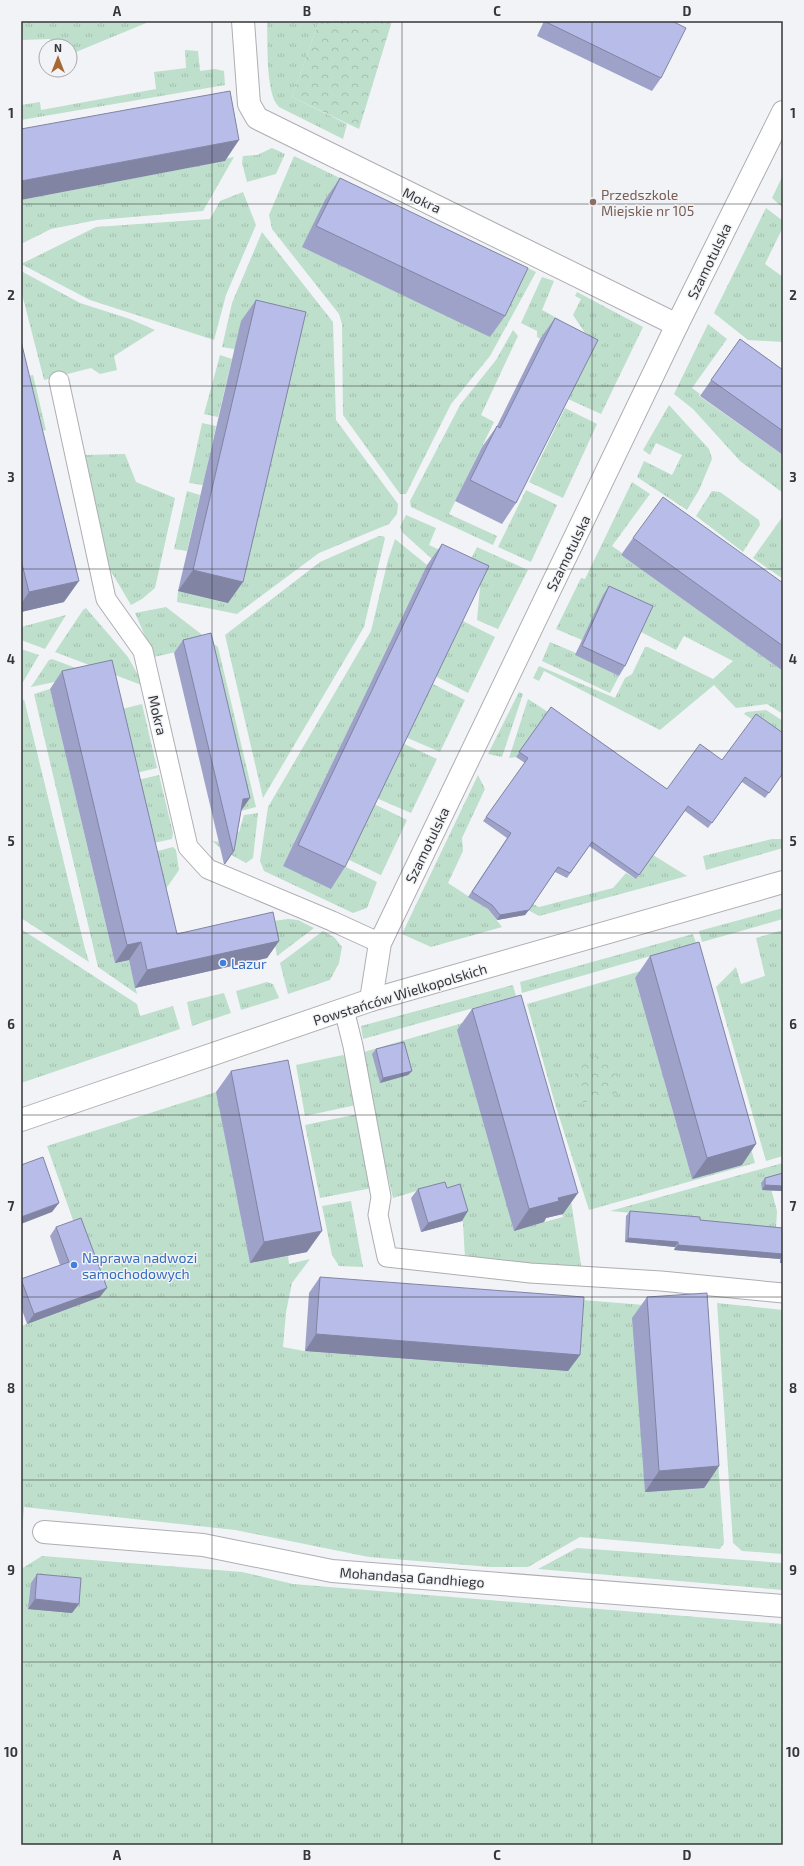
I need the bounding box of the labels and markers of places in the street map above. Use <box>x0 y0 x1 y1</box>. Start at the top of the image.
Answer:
place label: Przedszkole Miejskie nr 105 <box>601 186 694 219</box>
marker: Przedszkole Miejskie nr 105 <box>588 197 598 207</box>
place label: Lazur <box>231 955 267 972</box>
marker: Lazur <box>218 958 228 968</box>
place label: Naprawa nadwozi samochodowych <box>82 1249 197 1282</box>
marker: Naprawa nadwozi samochodowych <box>69 1260 79 1270</box>

